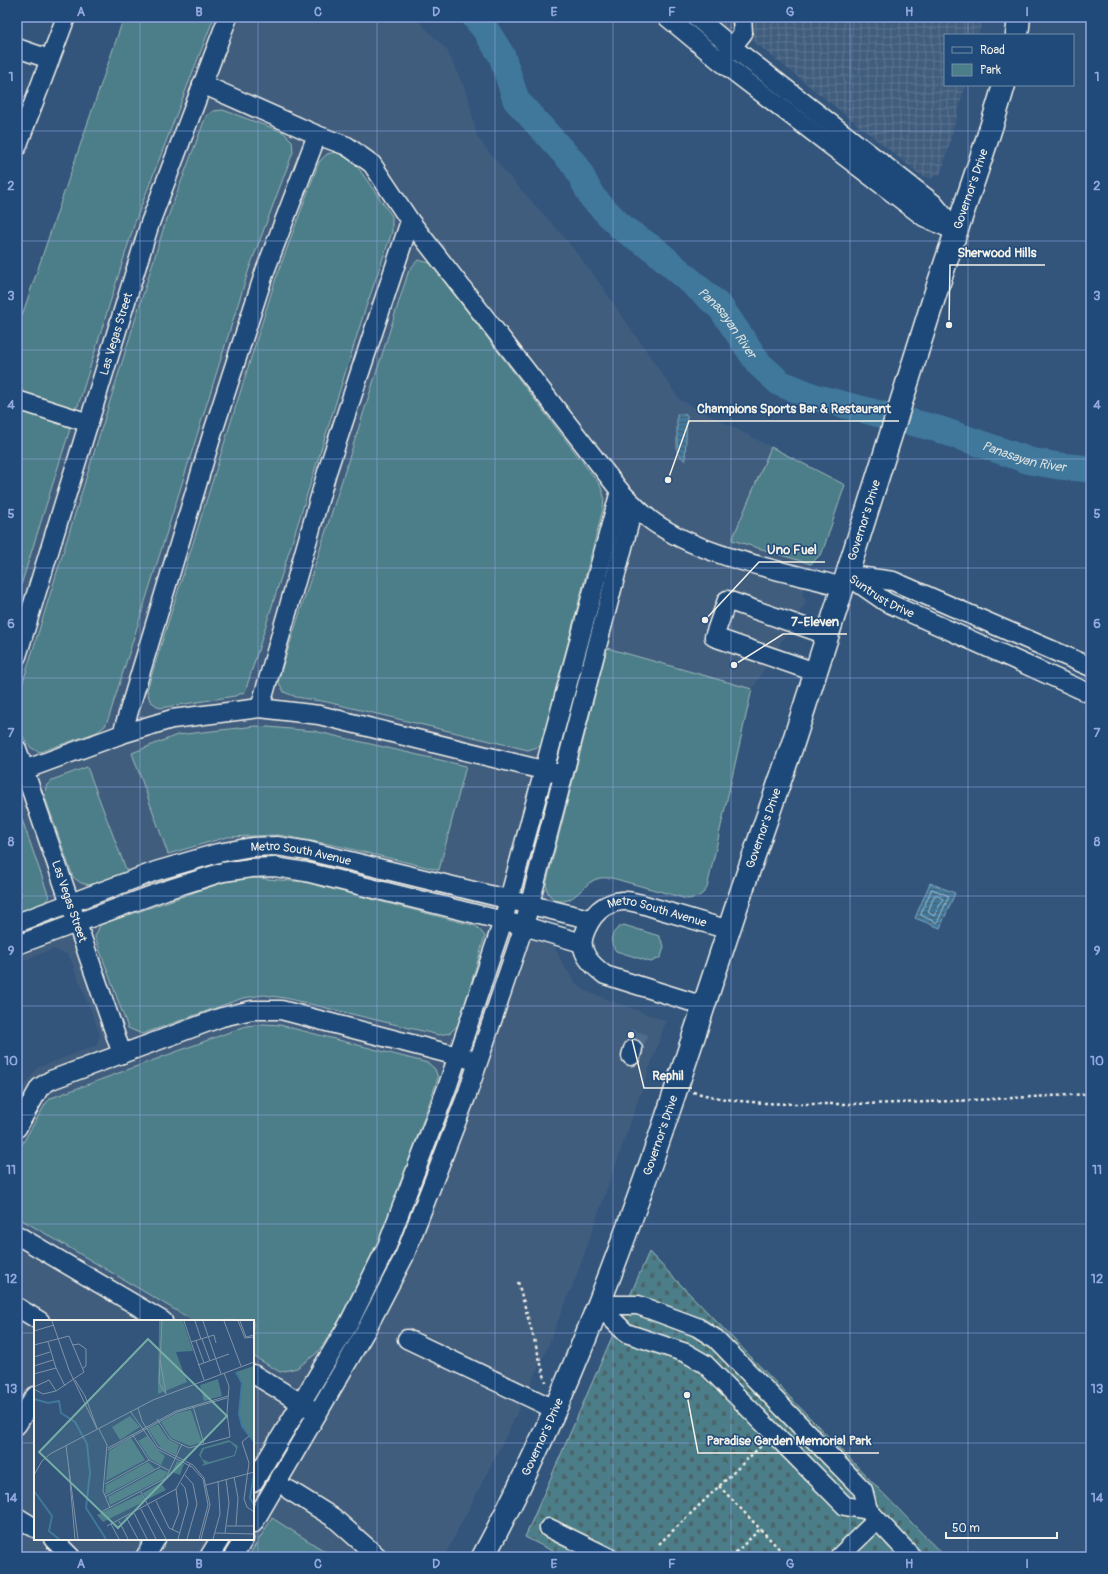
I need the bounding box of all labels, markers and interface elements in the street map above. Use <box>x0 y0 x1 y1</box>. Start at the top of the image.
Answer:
text: A <box>77 4 86 20</box>
text: B <box>195 4 203 20</box>
text: C <box>314 4 322 20</box>
text: D <box>432 4 440 20</box>
text: E <box>551 4 558 20</box>
text: F <box>668 4 676 20</box>
text: G <box>786 4 795 20</box>
text: H <box>905 4 913 20</box>
text: I <box>1025 4 1029 20</box>
legend <box>944 34 1074 86</box>
text: Road <box>980 43 1005 58</box>
text: Park <box>980 63 1001 78</box>
text: 1 <box>8 69 14 85</box>
text: 1 <box>1094 69 1100 85</box>
street label: Governor's Drive <box>951 147 992 231</box>
text: 2 <box>7 178 15 194</box>
text: 2 <box>1093 178 1101 194</box>
callout: Sherwood Hills <box>950 240 1045 265</box>
text: Sherwood Hills <box>957 245 1037 261</box>
water label: Panasayan River <box>694 285 761 364</box>
text: 3 <box>7 288 15 304</box>
text: 3 <box>1093 288 1101 304</box>
street label: Las Vegas Street <box>97 291 136 377</box>
callout: Champions Sports Bar & Restaurant <box>689 396 899 421</box>
text: 4 <box>7 397 15 413</box>
text: 4 <box>1093 397 1101 413</box>
text: Champions Sports Bar & Restaurant <box>697 401 892 417</box>
water label: Panasayan River <box>980 438 1069 476</box>
street label: Governor's Drive <box>845 478 884 563</box>
text: 5 <box>7 506 15 522</box>
text: 5 <box>1093 506 1101 522</box>
callout: Uno Fuel <box>759 537 825 562</box>
text: Uno Fuel <box>767 542 817 558</box>
street label: Suntrust Drive <box>846 572 917 622</box>
callout: 7-Eleven <box>783 609 847 634</box>
text: 7-Eleven <box>791 614 840 630</box>
text: 6 <box>7 616 15 632</box>
text: 6 <box>1093 616 1101 632</box>
text: 7 <box>8 725 15 741</box>
text: 7 <box>1094 725 1101 741</box>
street label: Governor's Drive <box>743 786 785 870</box>
text: 8 <box>8 834 15 850</box>
text: 8 <box>1094 834 1101 850</box>
street label: Metro South Avenue <box>250 839 353 869</box>
street label: Las Vegas Street <box>48 858 90 944</box>
street label: Metro South Avenue <box>606 894 708 931</box>
text: 9 <box>8 943 15 959</box>
text: 9 <box>1094 943 1101 959</box>
text: 10 <box>4 1053 18 1069</box>
text: 10 <box>1090 1053 1104 1069</box>
callout: Rephil <box>644 1063 692 1088</box>
text: Rephil <box>652 1068 684 1084</box>
street label: Governor's Drive <box>640 1093 682 1178</box>
text: 11 <box>6 1162 16 1178</box>
text: 11 <box>1092 1162 1102 1178</box>
text: 12 <box>5 1271 17 1287</box>
text: 12 <box>1091 1271 1103 1287</box>
inset map <box>34 1320 254 1540</box>
text: 13 <box>5 1381 17 1397</box>
text: 13 <box>1091 1381 1103 1397</box>
street label: Governor's Drive <box>519 1396 567 1478</box>
callout: Paradise Garden Memorial Park <box>698 1428 879 1453</box>
text: Paradise Garden Memorial Park <box>707 1433 872 1449</box>
text: 14 <box>5 1490 18 1506</box>
text: 14 <box>1091 1490 1104 1506</box>
scale bar <box>946 1514 1057 1540</box>
text: 50 m <box>952 1521 980 1536</box>
text: A <box>77 1556 86 1572</box>
text: B <box>195 1556 203 1572</box>
text: C <box>314 1556 322 1572</box>
text: D <box>432 1556 440 1572</box>
text: E <box>551 1556 558 1572</box>
text: F <box>668 1556 676 1572</box>
text: G <box>786 1556 795 1572</box>
text: H <box>905 1556 913 1572</box>
text: I <box>1025 1556 1029 1572</box>

